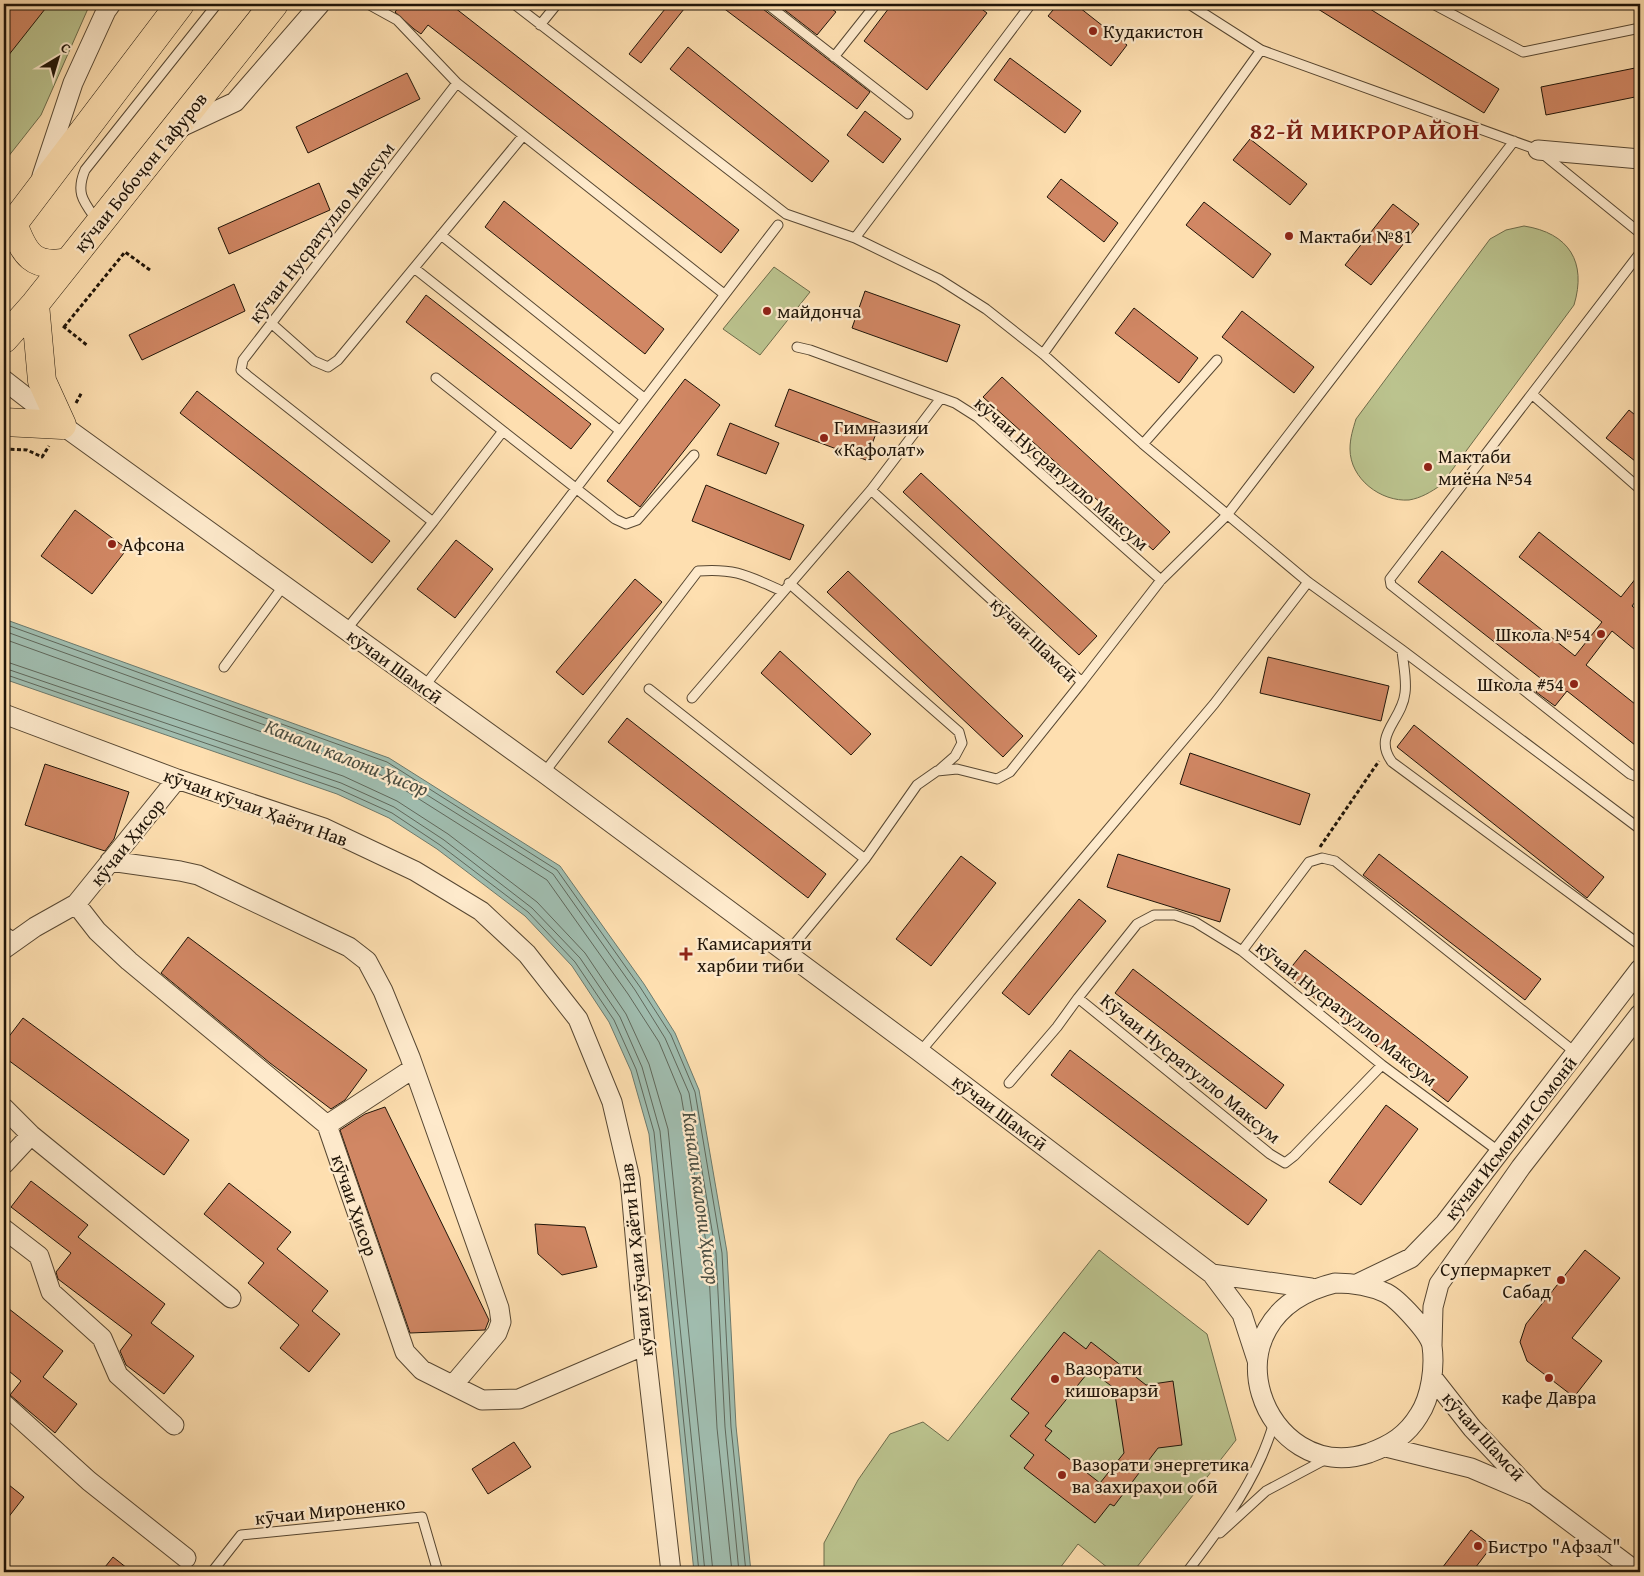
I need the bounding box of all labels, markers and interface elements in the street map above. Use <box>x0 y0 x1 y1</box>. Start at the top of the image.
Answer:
place label: Кудакистон <box>1103 17 1203 45</box>
marker: Кудакистон <box>1087 25 1099 37</box>
north arrow <box>32 32 82 82</box>
text: С <box>57 37 75 58</box>
street label: кӯчаи Бобоҷон Гафуров <box>66 86 214 258</box>
district label: 82-Й МИКРОРАЙОН <box>1250 113 1480 148</box>
street label: кӯчаи Нусратулло Максум <box>241 135 401 329</box>
place label: Мактаби №81 <box>1299 222 1413 250</box>
marker: Мактаби №81 <box>1283 230 1295 242</box>
place label: майдонча <box>777 297 861 325</box>
marker: майдонча <box>761 305 773 317</box>
street label: кӯчаи Нусратулло Максум <box>968 389 1156 557</box>
place label: Гимназияи «Кафолат» <box>834 413 929 463</box>
marker: Гимназияи «Кафолат» <box>818 432 830 444</box>
place label: Мактаби миёна №54 <box>1438 442 1532 492</box>
marker: Мактаби миёна №54 <box>1422 461 1434 473</box>
place label: Афсона <box>122 530 184 558</box>
marker: Афсона <box>106 538 118 550</box>
street label: кӯчаи Шамсӣ <box>984 590 1084 688</box>
place label: Школа №54 <box>1496 620 1591 648</box>
street label: кӯчаи Шамсӣ <box>341 622 449 710</box>
marker: Школа №54 <box>1595 628 1607 640</box>
place label: Школа #54 <box>1477 670 1564 698</box>
marker: Школа #54 <box>1568 678 1580 690</box>
water label: Канали калони Ҳисор <box>261 711 433 803</box>
street label: кӯчаи кӯчаи Ҳаёти Нав <box>160 761 352 853</box>
street label: кӯчаи Ҳисор <box>83 792 171 892</box>
place label: Камисарияти харбии тиби <box>697 929 812 979</box>
street label: кӯчаи Нусратулло Максум <box>1250 933 1444 1093</box>
marker: Камисарияти харбии тиби <box>679 947 693 961</box>
street label: Кӯчаи Нусратулло Максум <box>1095 986 1287 1150</box>
street label: кӯчаи Исмоили Сомонӣ <box>1437 1050 1583 1226</box>
street label: кӯчаи Шамсӣ <box>947 1067 1053 1157</box>
water label: Канали калони Ҳисор <box>676 1110 728 1286</box>
street label: кӯчаи Ҳисор <box>325 1150 385 1260</box>
street label: кӯчаи кӯчаи Ҳаёти Нав <box>612 1162 660 1358</box>
place label: Супермаркет Сабад <box>1440 1255 1552 1305</box>
marker: Супермаркет Сабад <box>1555 1274 1567 1286</box>
place label: Вазорати кишоварзӣ <box>1065 1354 1158 1404</box>
marker: кафе Давра <box>1543 1372 1555 1384</box>
marker: Вазорати кишоварзӣ <box>1049 1373 1061 1385</box>
place label: кафе Давра <box>1502 1383 1596 1411</box>
street label: кӯчаи Шамсӣ <box>1436 1385 1532 1487</box>
place label: Вазорати энергетика ва захираҳои обӣ <box>1072 1450 1249 1500</box>
marker: Вазорати энергетика ва захираҳои обӣ <box>1056 1469 1068 1481</box>
street label: кӯчаи Мироненко <box>253 1488 407 1532</box>
place label: Бистро "Афзал" <box>1488 1532 1621 1560</box>
marker: Бистро "Афзал" <box>1472 1540 1484 1552</box>

